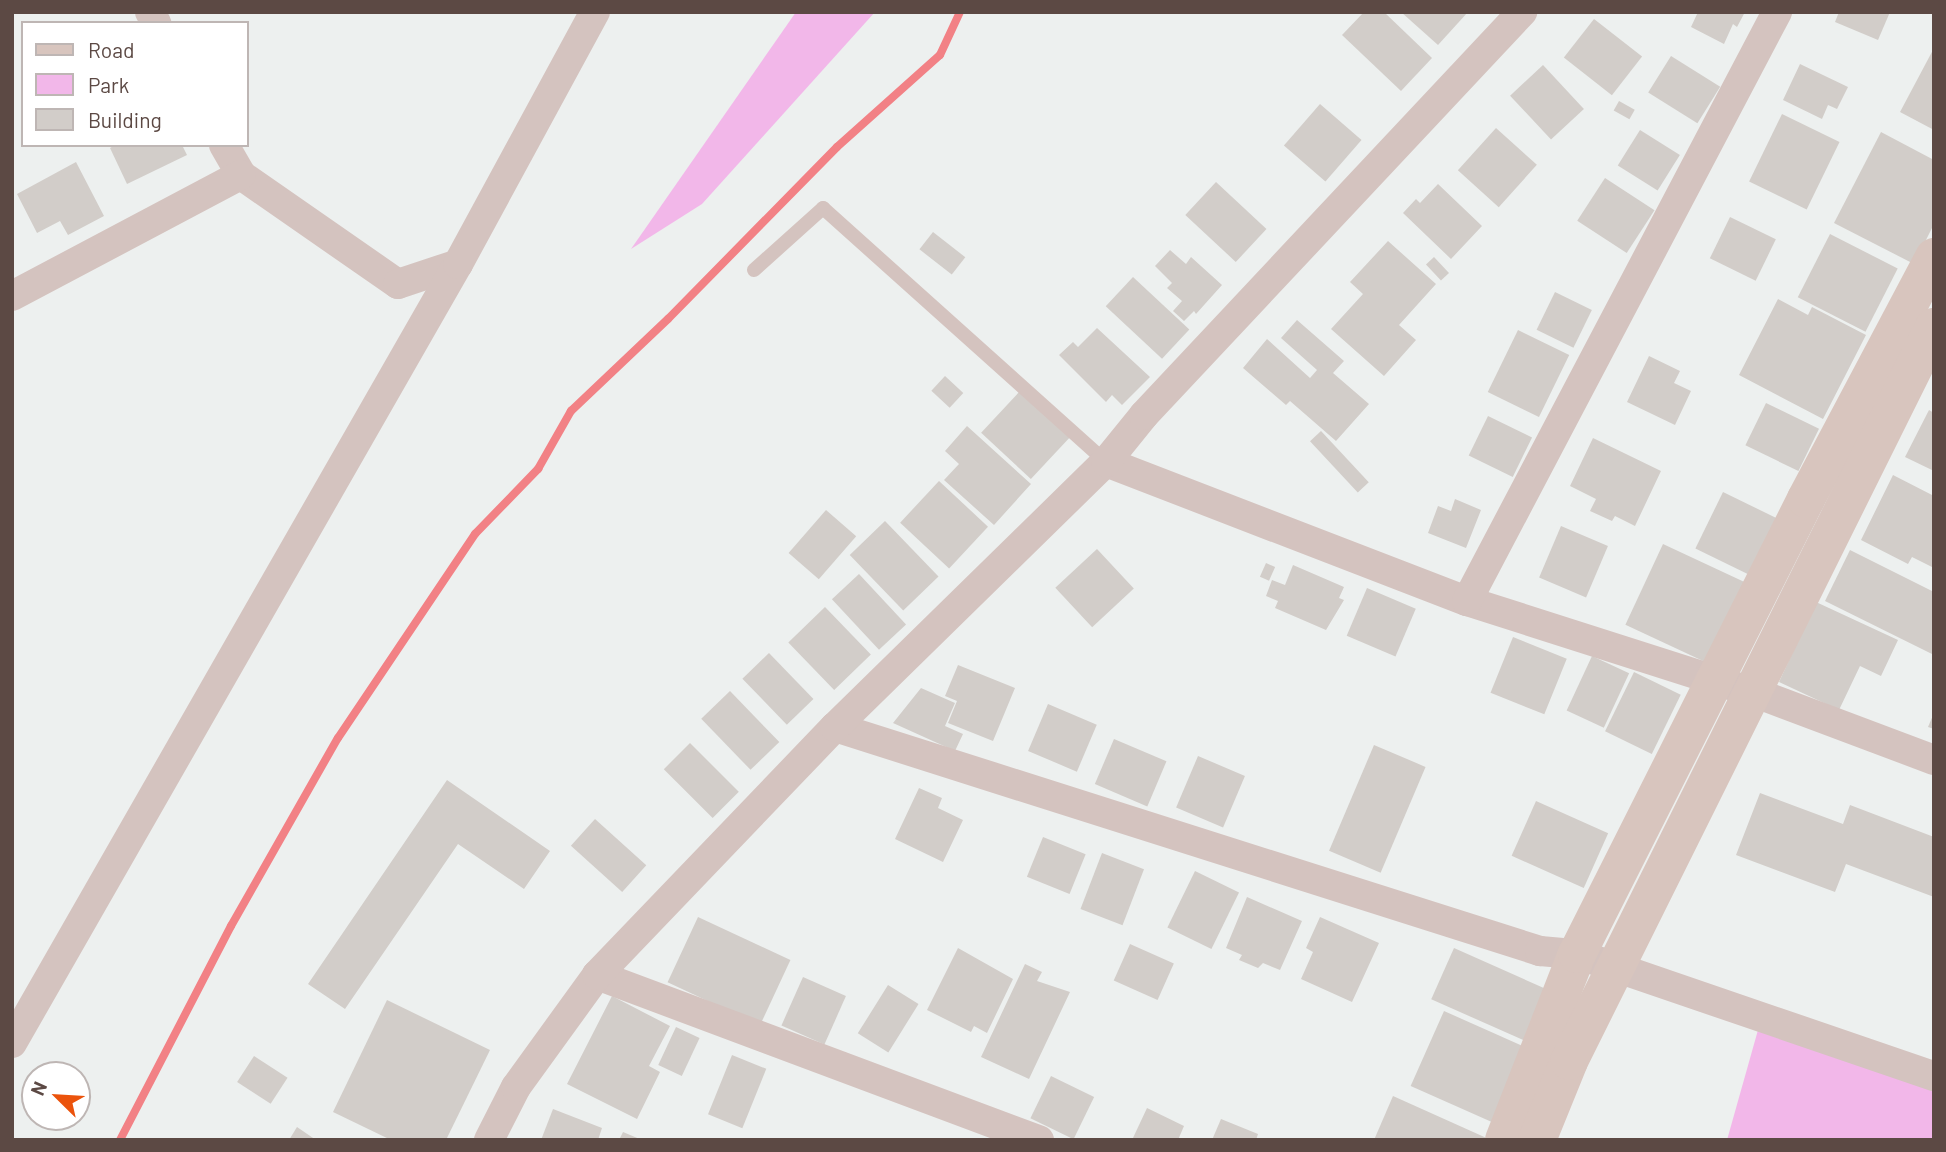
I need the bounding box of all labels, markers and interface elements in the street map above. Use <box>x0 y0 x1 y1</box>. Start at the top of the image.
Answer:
legend <box>21 21 248 147</box>
text: Road <box>88 37 134 62</box>
text: Park <box>88 72 129 97</box>
text: Building <box>88 107 162 132</box>
north arrow <box>21 1061 91 1131</box>
text: N <box>25 1078 51 1099</box>

